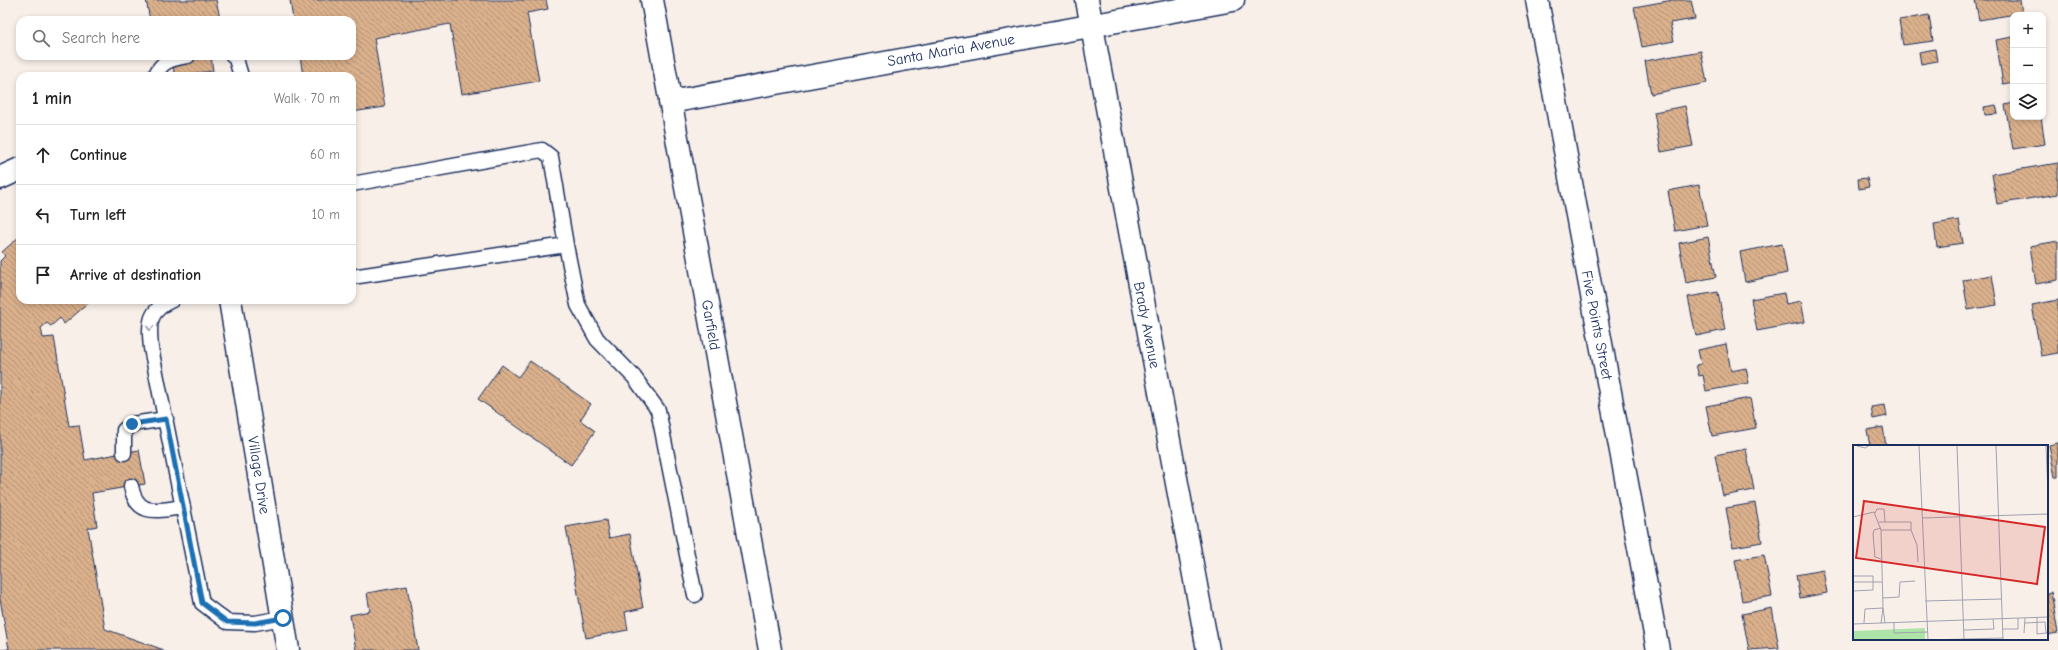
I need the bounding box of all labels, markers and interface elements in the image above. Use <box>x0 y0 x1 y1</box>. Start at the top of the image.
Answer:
map controls <box>2010 12 2046 120</box>
button: + <box>2010 12 2046 48</box>
search box <box>16 16 356 60</box>
icon: search <box>30 27 52 49</box>
text: Search here <box>62 29 140 47</box>
street label: Santa Maria Avenue <box>886 30 1017 70</box>
button: − <box>2010 48 2046 84</box>
button: layers <box>2010 84 2046 120</box>
text: 1 min <box>32 89 72 108</box>
text: Walk · 70 m <box>274 91 340 106</box>
icon: ahead <box>32 144 54 166</box>
text: Continue <box>70 146 127 164</box>
text: 60 m <box>310 147 340 162</box>
icon: left <box>32 204 54 226</box>
text: Turn left <box>70 206 126 224</box>
text: 10 m <box>312 207 340 222</box>
icon: arrive <box>32 264 54 286</box>
text: Arrive at destination <box>70 266 201 284</box>
street label: Five Points Street <box>1578 269 1617 382</box>
street label: Brady Avenue <box>1130 280 1164 370</box>
street label: Garfield <box>698 298 724 352</box>
one-way arrow <box>146 325 155 332</box>
route end <box>123 415 141 433</box>
street label: Village Drive <box>244 435 274 516</box>
inset map <box>1853 445 2048 640</box>
route start <box>274 609 292 627</box>

